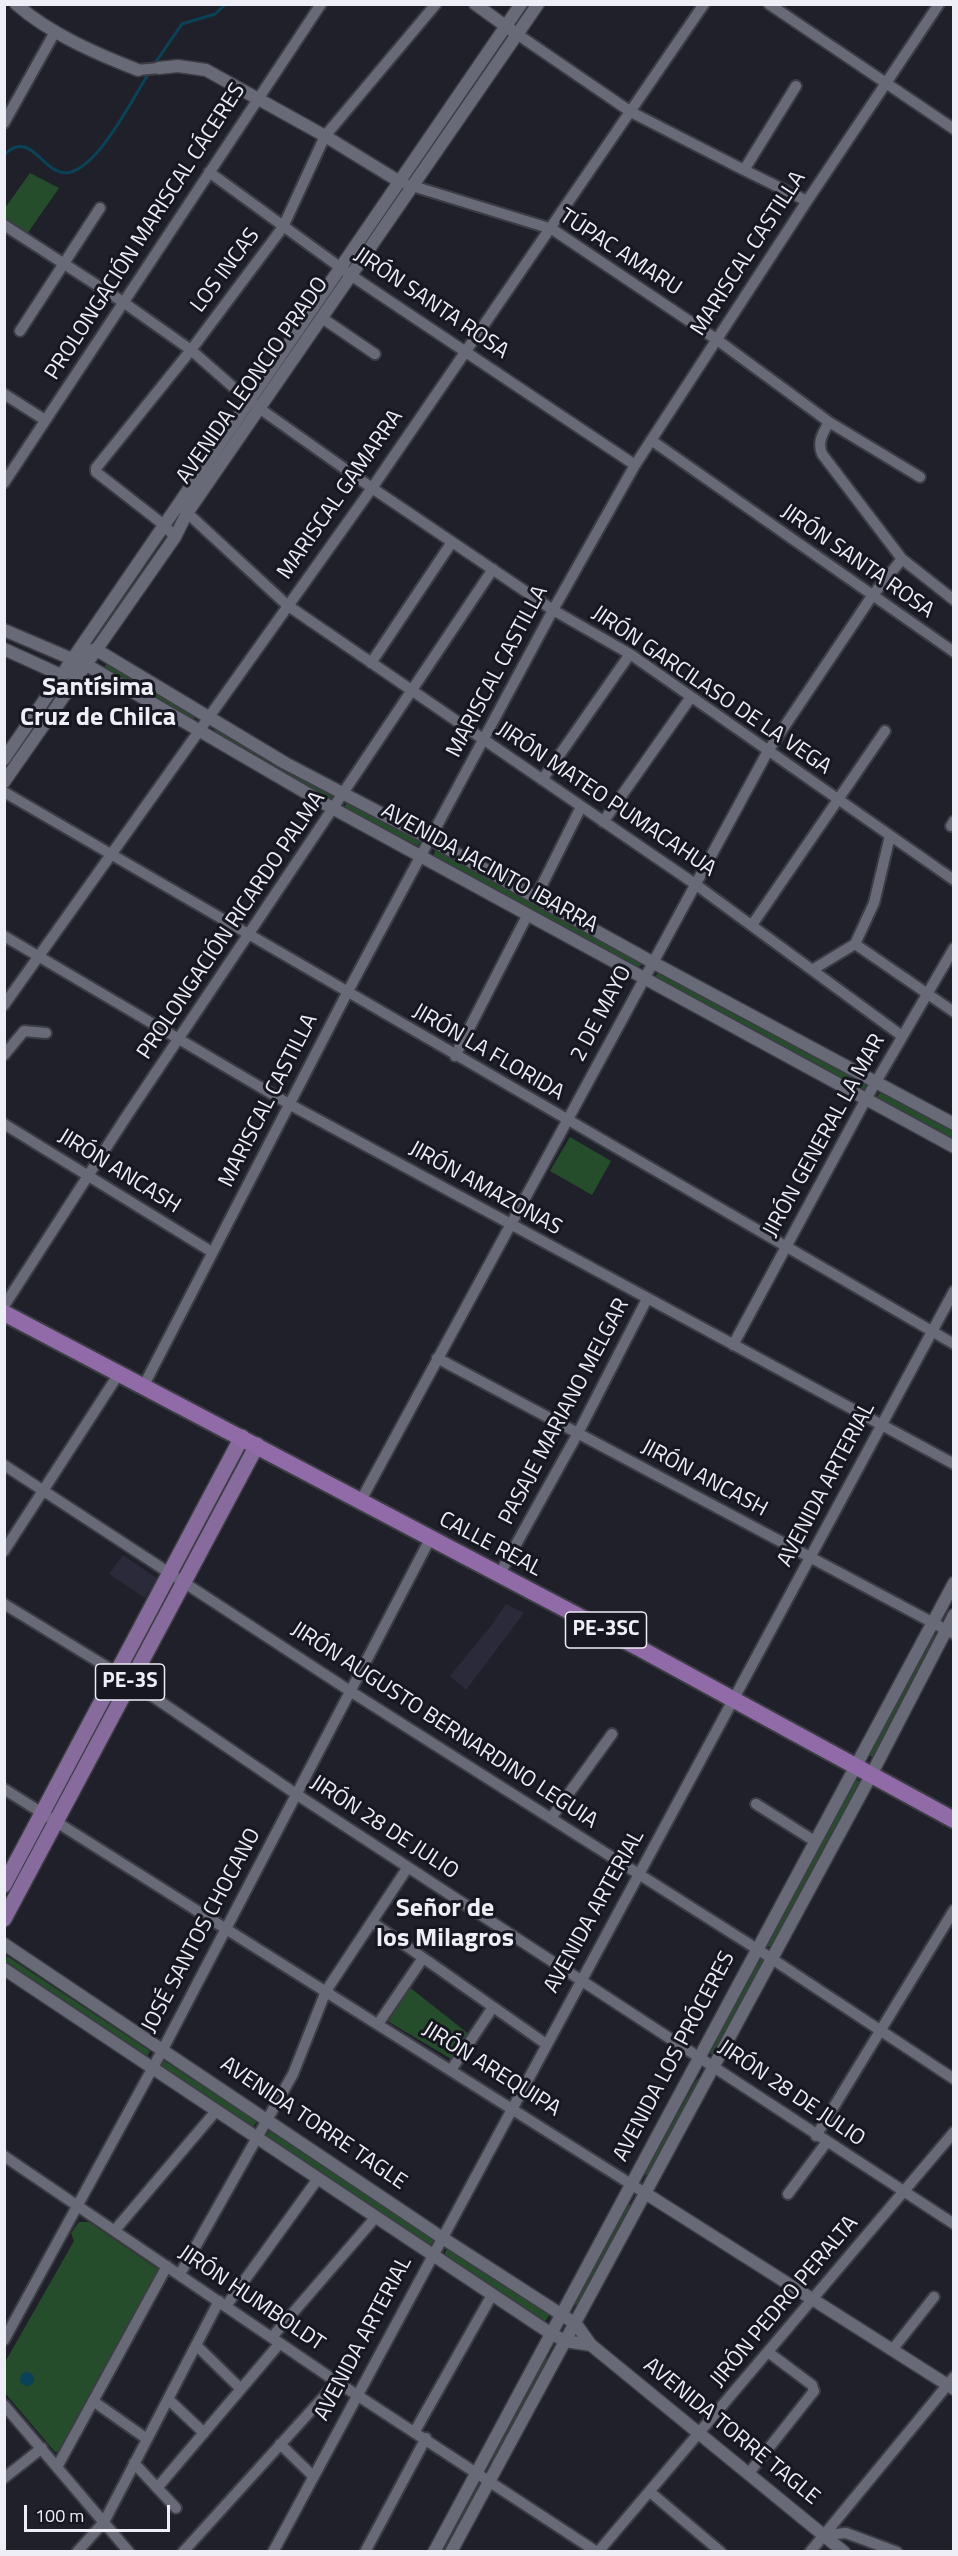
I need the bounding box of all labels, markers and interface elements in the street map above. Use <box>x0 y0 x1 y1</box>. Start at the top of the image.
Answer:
street label: PROLONGACIÓN MARISCAL CÁCERES <box>40 79 252 385</box>
street label: MARISCAL CASTILLA <box>686 167 812 341</box>
street label: TÚPAC AMARU <box>554 204 686 302</box>
street label: LOS INCAS <box>186 224 266 318</box>
street label: JIRÓN SANTA ROSA <box>349 243 513 365</box>
street label: AVENIDA LEONCIO PRADO <box>171 272 335 490</box>
street label: MARISCAL GAMARRA <box>272 405 410 585</box>
street label: JIRÓN SANTA ROSA <box>775 499 939 625</box>
street label: MARISCAL CASTILLA <box>442 581 554 763</box>
street label: JIRÓN GARCILASO DE LA VEGA <box>586 601 836 781</box>
district label: Santísima Cruz de Chilca <box>20 673 176 734</box>
street label: JIRÓN MATEO PUMACAHUA <box>491 717 721 883</box>
street label: PROLONGACIÓN RICARDO PALMA <box>132 787 332 1065</box>
street label: AVENIDA JACINTO IBARRA <box>376 798 602 940</box>
street label: 2 DE MAYO <box>566 962 638 1066</box>
street label: JIRÓN LA FLORIDA <box>408 999 568 1107</box>
street label: MARISCAL CASTILLA <box>214 1010 324 1192</box>
street label: JIRÓN GENERAL LA MAR <box>758 1030 892 1242</box>
street label: JIRÓN ANCASH <box>53 1124 185 1220</box>
street label: JIRÓN AMAZONAS <box>404 1136 566 1242</box>
street label: PASAJE MARIANO MELGAR <box>494 1294 636 1530</box>
street label: AVENIDA ARTERIAL <box>773 1398 881 1572</box>
street label: JIRÓN ANCASH <box>636 1435 772 1523</box>
street label: CALLE REAL <box>434 1507 546 1583</box>
road number: PE-3SC <box>566 1612 646 1648</box>
street label: JIRÓN AUGUSTO BERNARDINO LEGUIA <box>286 1617 602 1835</box>
road number: PE-3S <box>96 1664 164 1700</box>
street label: JIRÓN 28 DE JULIO <box>305 1770 463 1886</box>
street label: JOSÉ SANTOS CHOCANO <box>137 1824 267 2038</box>
street label: AVENIDA ARTERIAL <box>539 1826 651 1998</box>
district label: Señor de los Milagros <box>376 1894 514 1955</box>
street label: AVENIDA LOS PRÓCERES <box>608 1948 742 2166</box>
street label: JIRÓN AREQUIPA <box>417 2017 565 2123</box>
street label: JIRÓN 28 DE JULIO <box>713 2035 869 2153</box>
street label: AVENIDA TORRE TAGLE <box>215 2052 411 2196</box>
street label: JIRÓN PEDRO PERALTA <box>706 2211 864 2393</box>
street label: JIRÓN HUMBOLDT <box>173 2240 329 2358</box>
street label: AVENIDA ARTERIAL <box>310 2252 418 2426</box>
street label: AVENIDA TORRE TAGLE <box>638 2353 824 2511</box>
scale bar <box>27 2493 172 2531</box>
text: 100 m <box>35 2502 84 2529</box>

